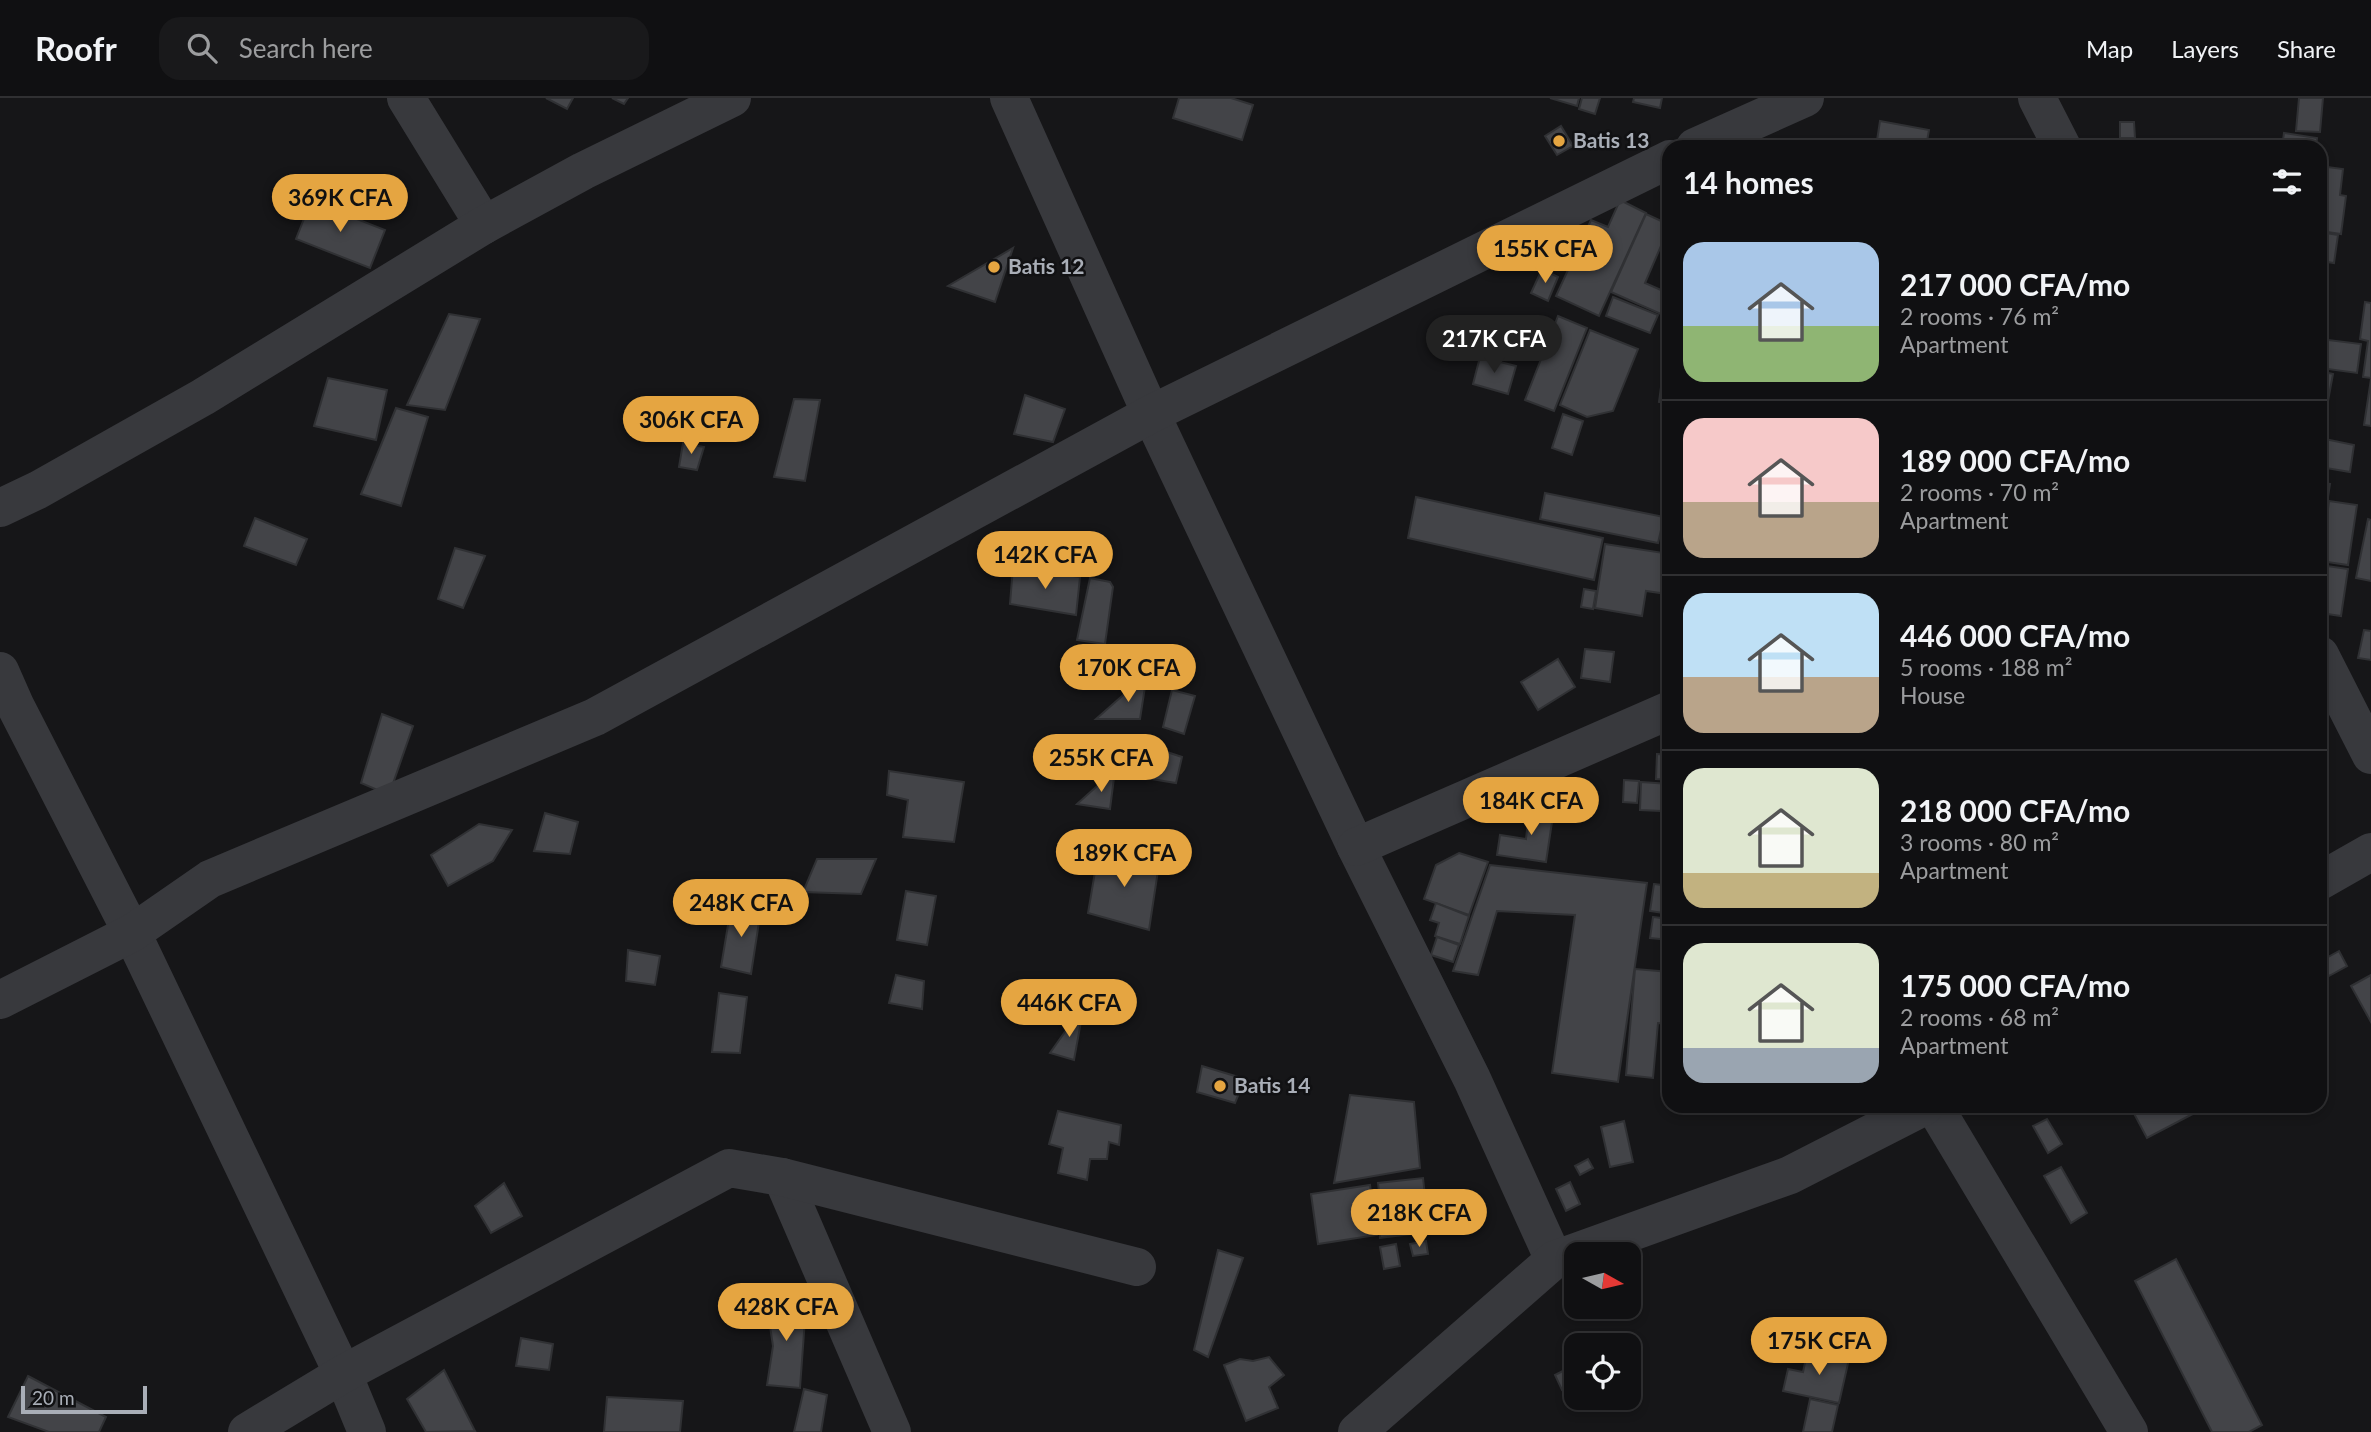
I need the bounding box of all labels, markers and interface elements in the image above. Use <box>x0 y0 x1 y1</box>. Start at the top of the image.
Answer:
search box <box>159 17 649 80</box>
text: Roofr <box>35 28 117 68</box>
icon: search <box>183 29 221 67</box>
text: Search here <box>239 32 373 64</box>
text: Map <box>2086 34 2133 63</box>
text: Layers <box>2171 34 2239 63</box>
text: Share <box>2277 34 2336 63</box>
place label: Batis 13 <box>1573 127 1649 152</box>
marker: Batis 13 <box>1551 133 1567 149</box>
icon: filters <box>2268 163 2306 201</box>
text: 14 homes <box>1683 164 1814 200</box>
pin: 369K CFA <box>268 174 412 234</box>
text: 369K CFA <box>288 183 392 211</box>
pin: 155K CFA <box>1473 226 1617 285</box>
text: 155K CFA <box>1493 234 1597 262</box>
place label: Batis 12 <box>1008 253 1084 278</box>
marker: Batis 12 <box>986 259 1002 275</box>
text: 217 000 CFA/mo <box>1900 266 2130 302</box>
icon: home <box>1739 270 1823 354</box>
text: 2 rooms · 76 m² <box>1900 302 2059 330</box>
pin: 217K CFA <box>1422 316 1566 375</box>
text: 217K CFA <box>1442 324 1546 352</box>
text: Apartment <box>1900 330 2008 358</box>
pin: 306K CFA <box>619 396 763 456</box>
text: 306K CFA <box>639 405 743 433</box>
text: 189 000 CFA/mo <box>1900 442 2130 478</box>
icon: home <box>1739 446 1823 530</box>
text: 2 rooms · 70 m² <box>1900 478 2059 506</box>
text: Apartment <box>1900 506 2008 534</box>
pin: 142K CFA <box>973 532 1117 591</box>
text: 142K CFA <box>993 540 1097 568</box>
text: 446 000 CFA/mo <box>1900 617 2130 653</box>
icon: home <box>1739 621 1823 705</box>
pin: 170K CFA <box>1056 644 1200 704</box>
text: 170K CFA <box>1076 653 1180 681</box>
text: 5 rooms · 188 m² <box>1900 653 2072 681</box>
text: House <box>1900 681 1965 709</box>
pin: 255K CFA <box>1029 734 1173 794</box>
text: 255K CFA <box>1049 743 1153 771</box>
pin: 184K CFA <box>1459 778 1603 837</box>
text: 184K CFA <box>1479 786 1583 814</box>
text: 218 000 CFA/mo <box>1900 792 2130 828</box>
icon: home <box>1739 796 1823 880</box>
text: 3 rooms · 80 m² <box>1900 828 2059 856</box>
pin: 189K CFA <box>1052 830 1196 889</box>
text: 189K CFA <box>1072 838 1176 866</box>
text: Apartment <box>1900 856 2008 884</box>
pin: 248K CFA <box>669 880 813 939</box>
text: 248K CFA <box>689 888 793 916</box>
text: 175 000 CFA/mo <box>1900 967 2130 1003</box>
icon: home <box>1739 971 1823 1055</box>
pin: 446K CFA <box>997 979 1141 1039</box>
text: 446K CFA <box>1017 988 1121 1016</box>
text: 2 rooms · 68 m² <box>1900 1003 2059 1031</box>
text: Apartment <box>1900 1031 2008 1059</box>
place label: Batis 14 <box>1234 1072 1310 1097</box>
marker: Batis 14 <box>1212 1078 1228 1094</box>
pin: 218K CFA <box>1347 1190 1491 1249</box>
text: 218K CFA <box>1367 1198 1471 1226</box>
north arrow <box>1564 1242 1642 1320</box>
map controls <box>1564 1242 1641 1410</box>
pin: 428K CFA <box>714 1284 858 1343</box>
text: 428K CFA <box>734 1292 838 1320</box>
pin: 175K CFA <box>1747 1318 1891 1377</box>
text: 175K CFA <box>1767 1326 1871 1354</box>
button: locate <box>1564 1333 1641 1410</box>
scale bar <box>21 1383 147 1415</box>
text: 20 m <box>32 1386 75 1409</box>

